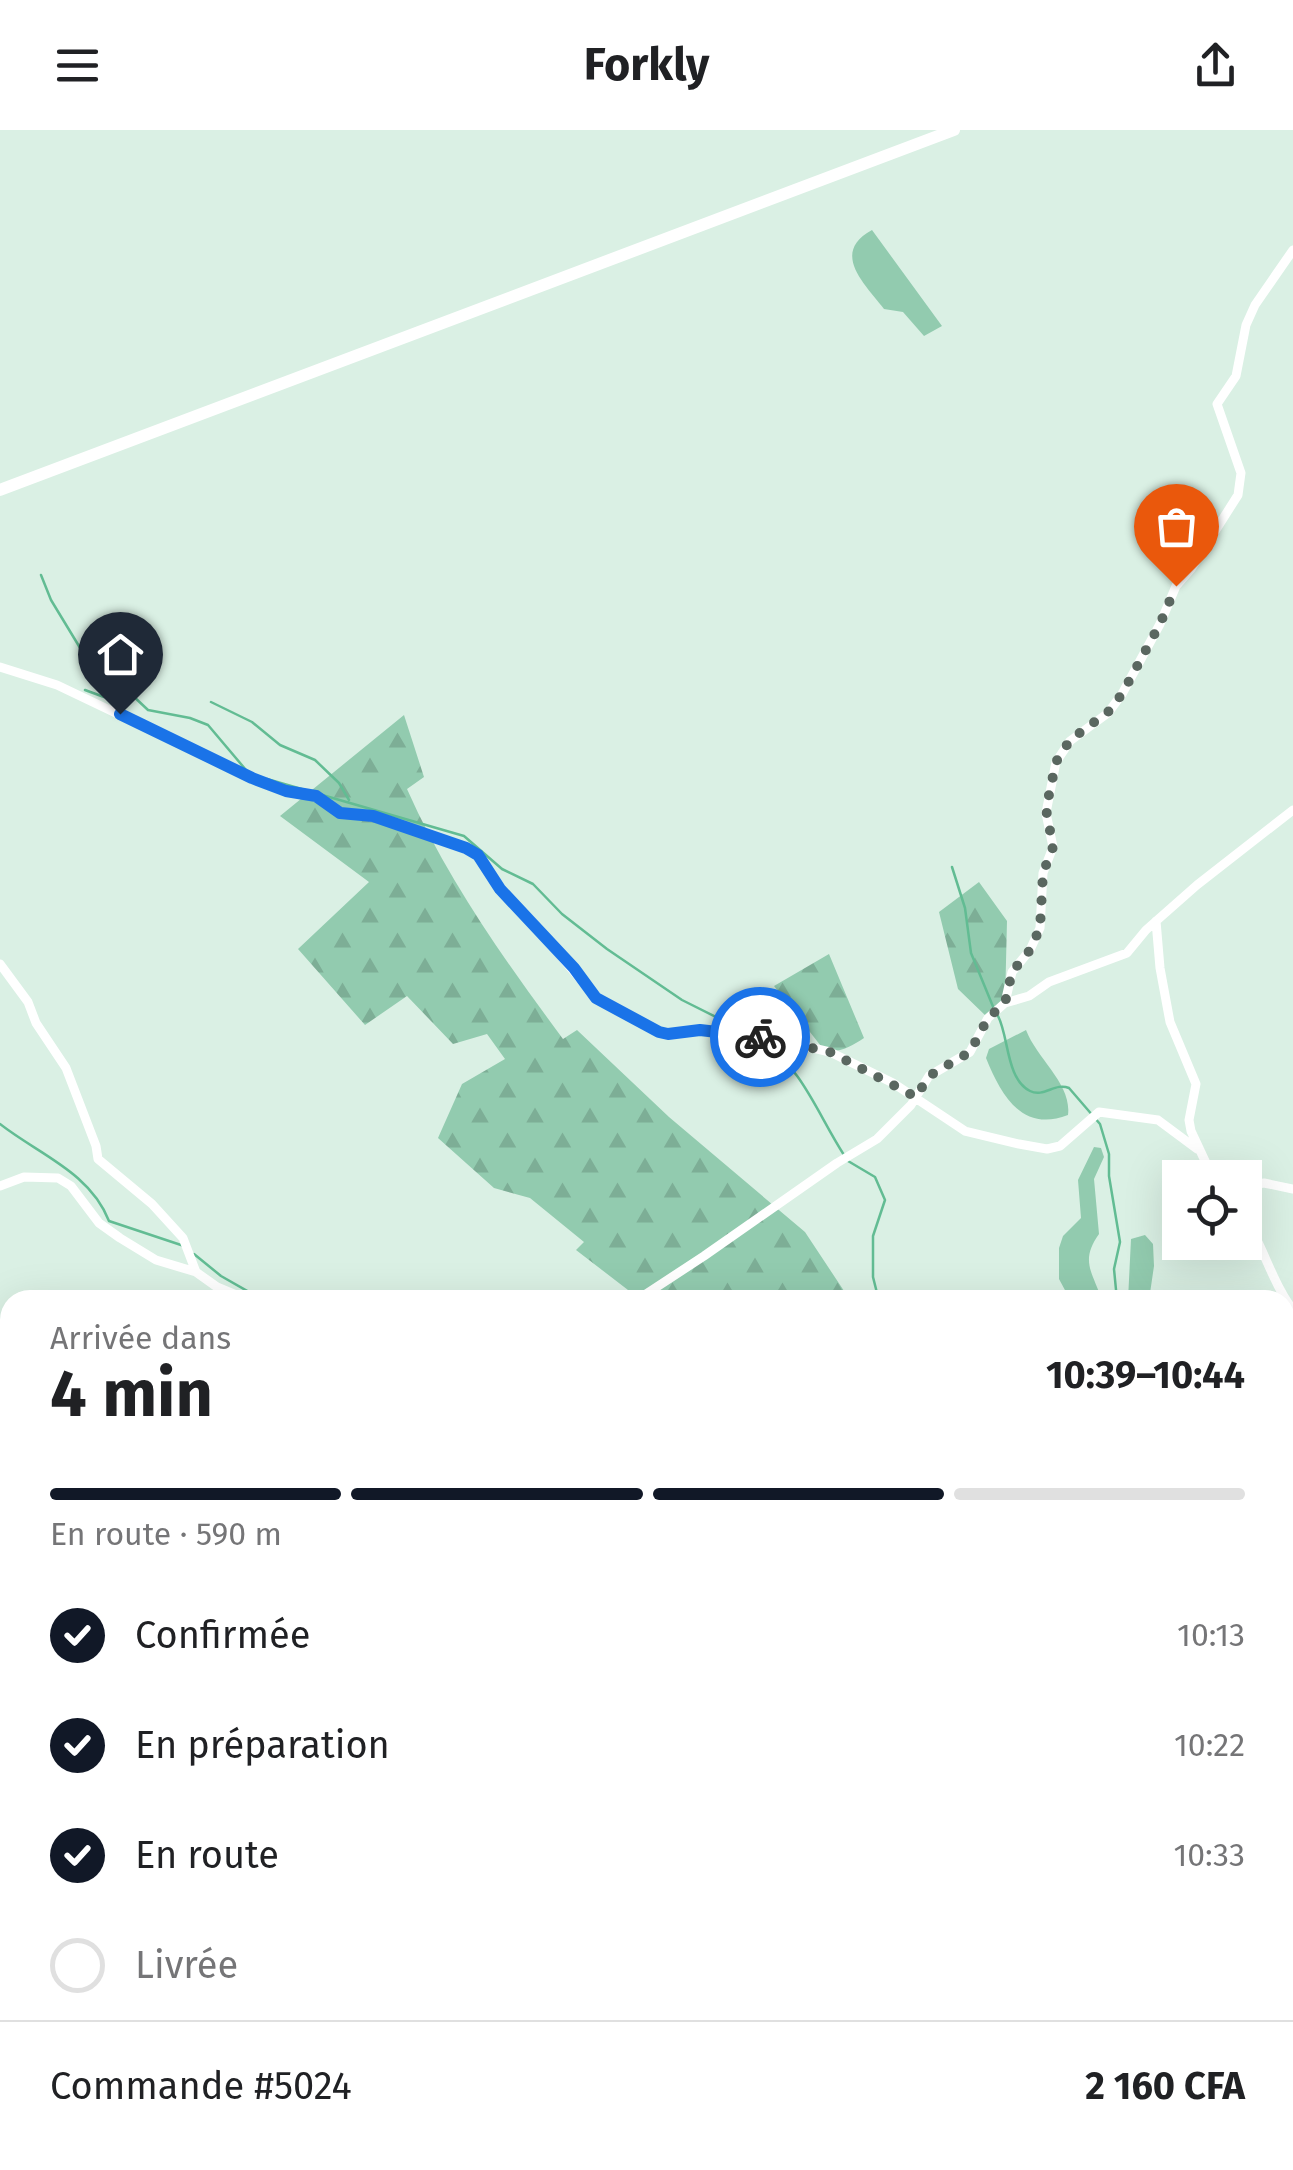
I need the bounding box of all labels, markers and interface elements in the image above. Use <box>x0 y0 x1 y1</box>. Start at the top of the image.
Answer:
icon: menu <box>50 38 105 93</box>
text: Forkly <box>584 38 709 92</box>
icon: share <box>1188 38 1243 93</box>
pin <box>1134 484 1219 587</box>
icon: bag <box>1149 499 1204 554</box>
pin <box>78 612 163 715</box>
icon: home <box>93 627 148 682</box>
courier <box>710 987 810 1087</box>
icon: bike <box>733 1010 788 1065</box>
map controls <box>1162 1160 1262 1260</box>
button: locate <box>1162 1160 1262 1260</box>
text: Arrivée dans <box>50 1319 231 1357</box>
text: 10:39–10:44 <box>1046 1352 1245 1398</box>
text: 4 min <box>50 1355 213 1433</box>
text: En route · 590 m <box>50 1515 282 1553</box>
icon: check <box>50 1608 105 1663</box>
text: Confirmée <box>135 1612 311 1658</box>
text: 10:13 <box>1177 1616 1245 1654</box>
icon: check <box>50 1718 105 1773</box>
text: En préparation <box>135 1722 390 1768</box>
text: 10:22 <box>1174 1726 1245 1764</box>
icon: check <box>50 1828 105 1883</box>
text: En route <box>135 1832 279 1878</box>
text: 10:33 <box>1173 1836 1245 1874</box>
text: Livrée <box>135 1942 238 1988</box>
text: Commande #5024 <box>50 2063 352 2109</box>
text: 2 160 CFA <box>1085 2063 1245 2109</box>

